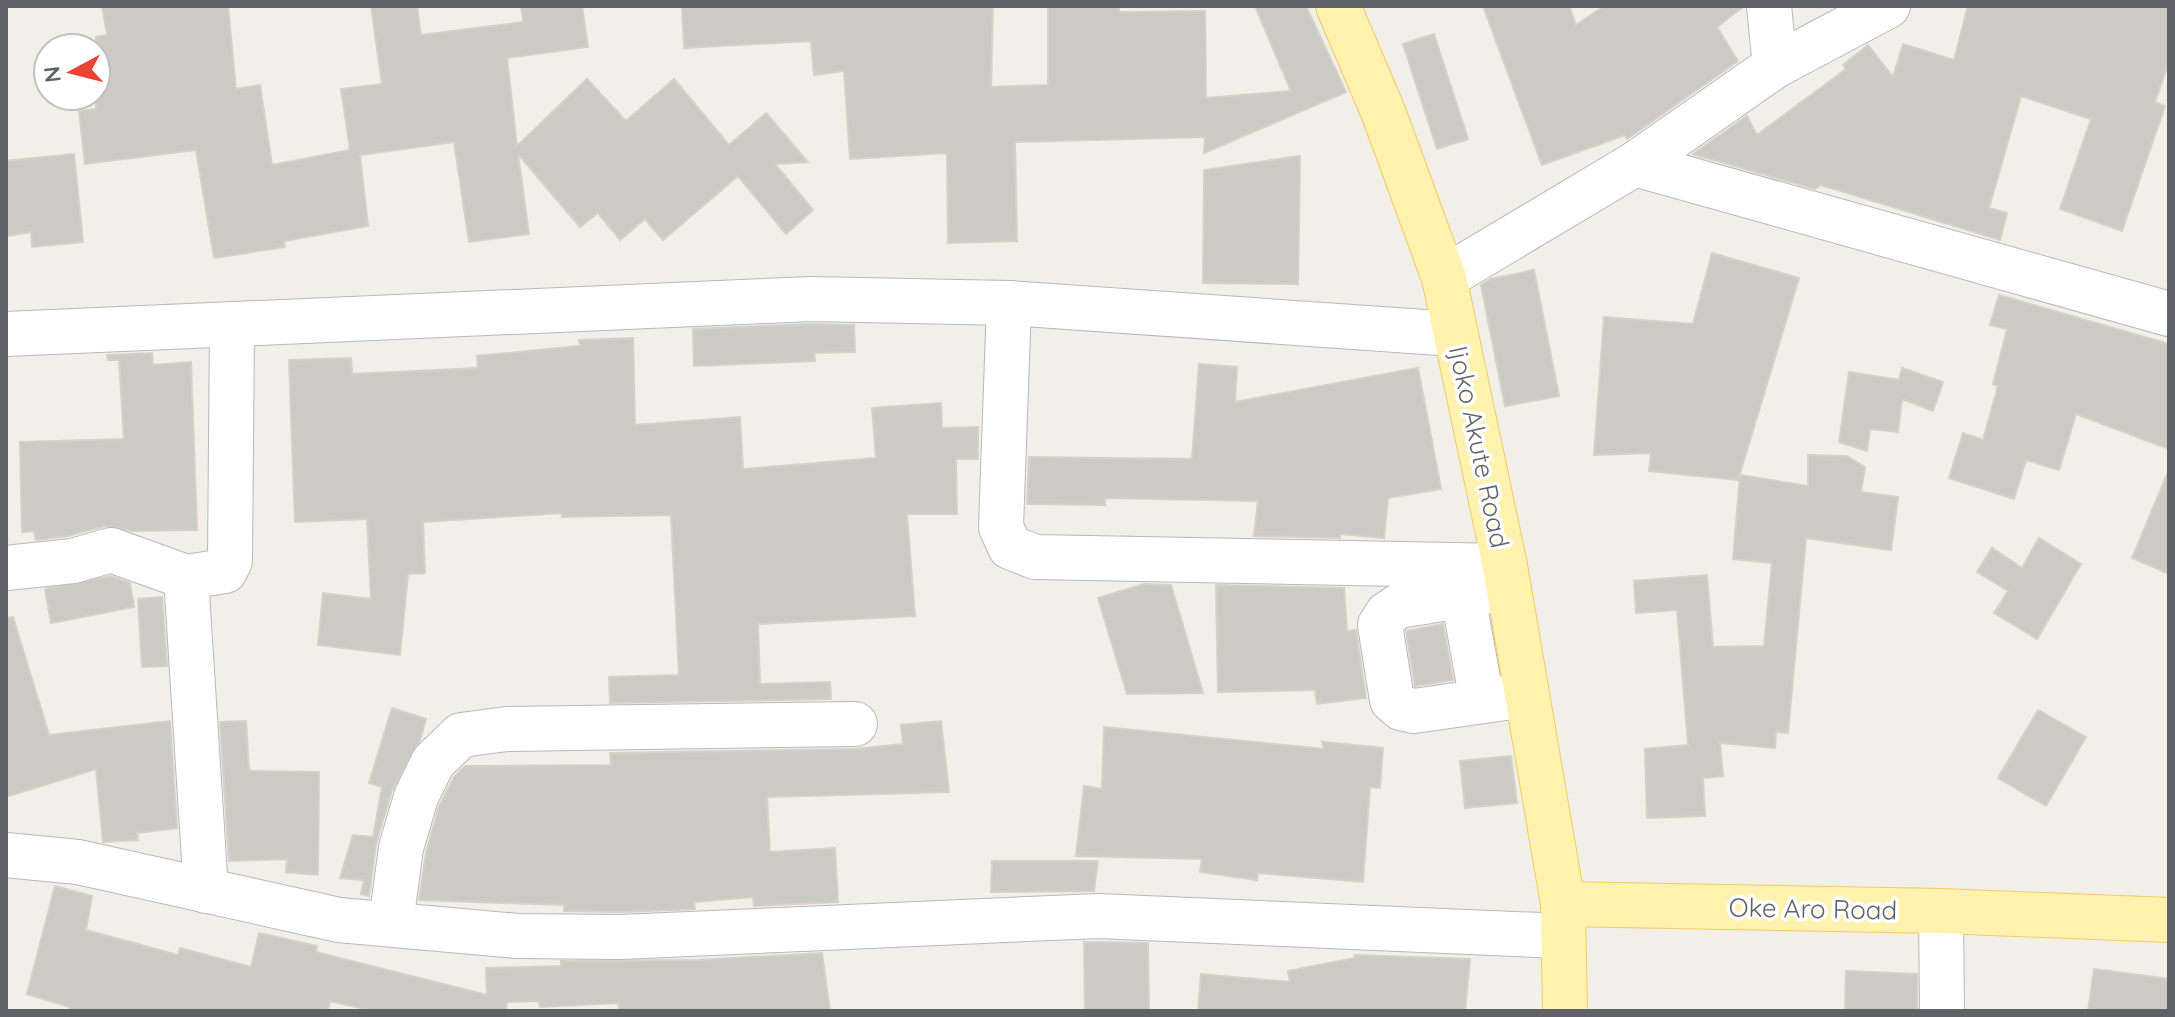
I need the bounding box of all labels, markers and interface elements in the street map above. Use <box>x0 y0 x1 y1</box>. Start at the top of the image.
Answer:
north arrow <box>32 32 112 112</box>
text: N <box>37 65 67 84</box>
street label: Ijoko Akute Road <box>1442 343 1517 551</box>
street label: Oke Aro Road <box>1728 891 1898 926</box>

